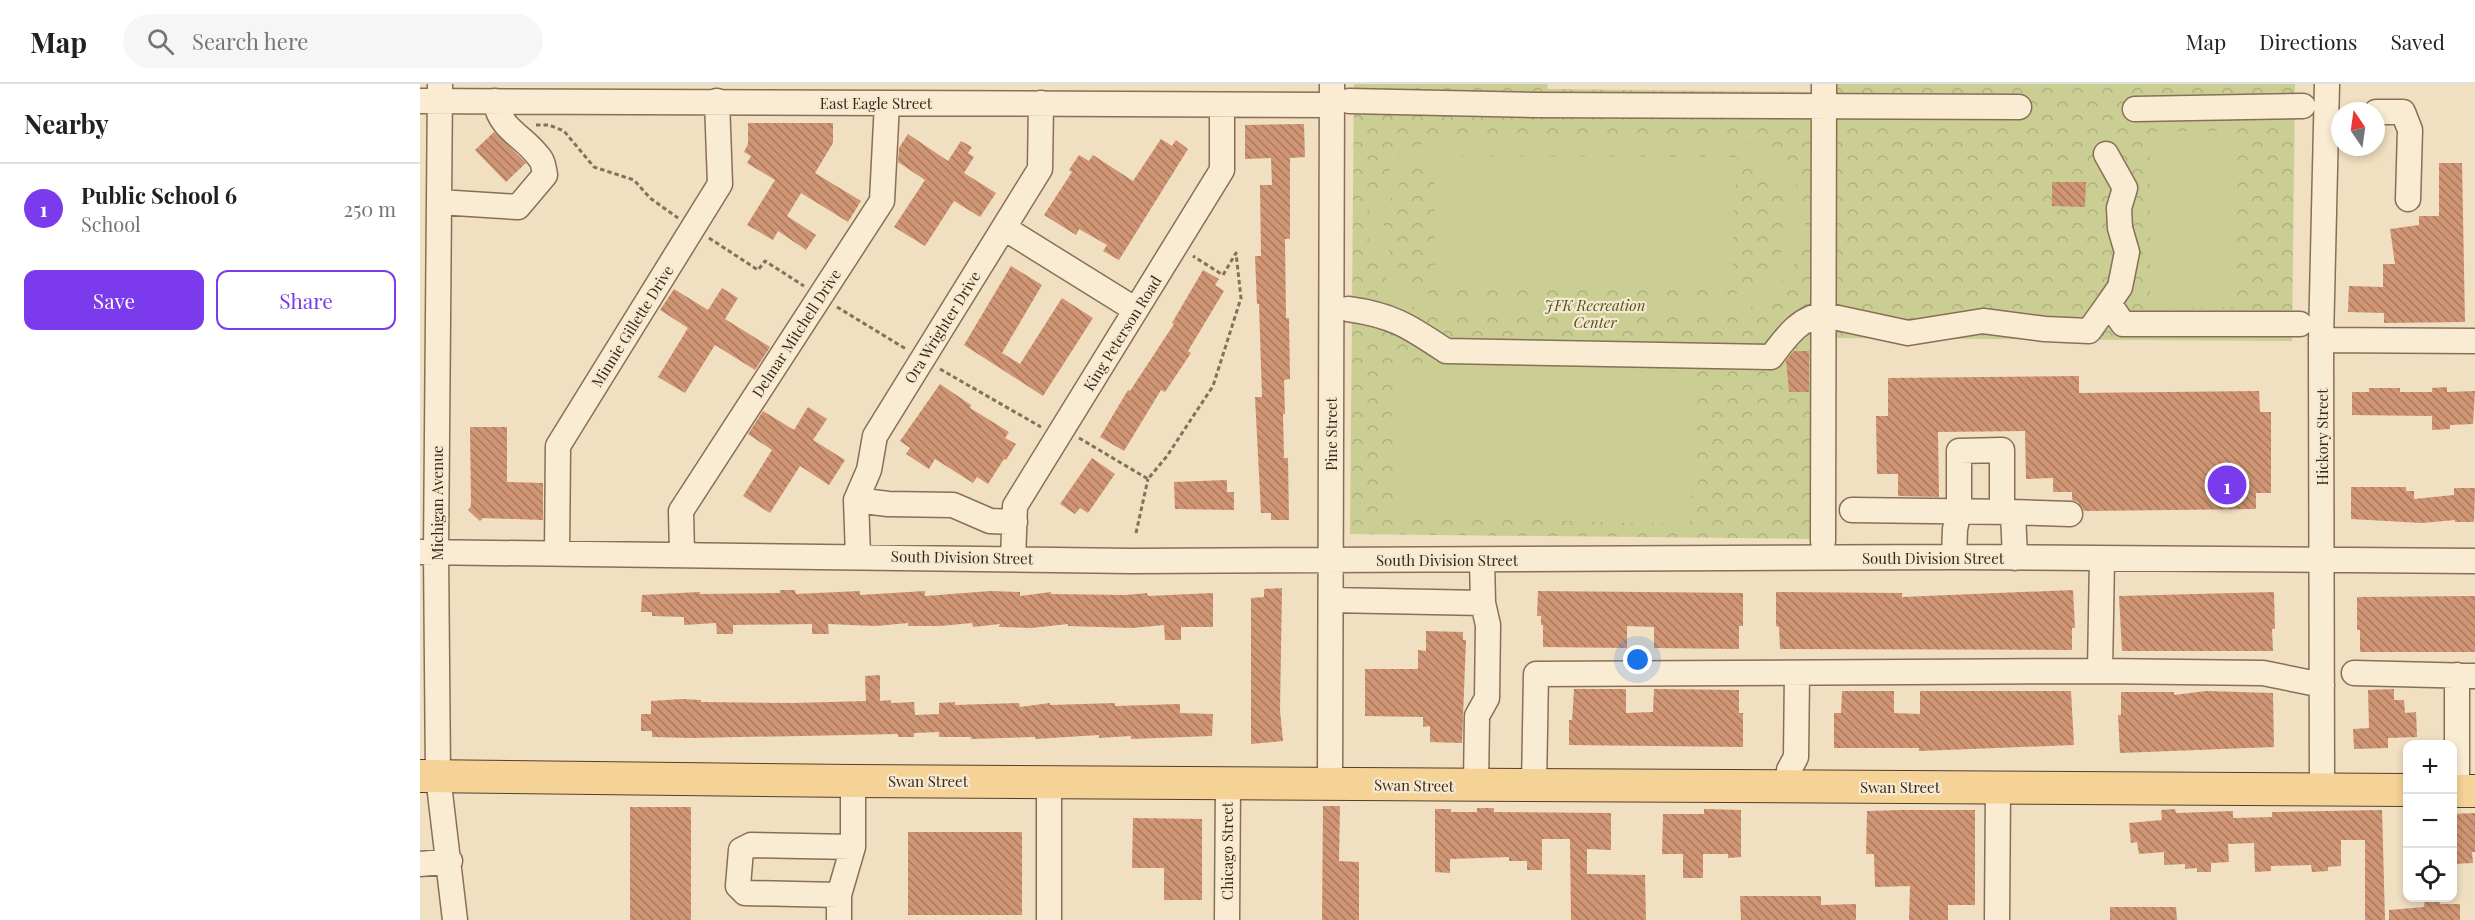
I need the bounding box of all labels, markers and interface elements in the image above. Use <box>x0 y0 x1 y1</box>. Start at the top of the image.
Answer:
search box <box>123 14 543 68</box>
text: Map <box>30 23 87 60</box>
icon: search <box>144 25 177 58</box>
text: Search here <box>192 26 308 56</box>
text: Map <box>2185 27 2226 55</box>
text: Directions <box>2259 27 2357 55</box>
text: Saved <box>2390 27 2445 55</box>
street label: East Eagle Street <box>820 93 933 113</box>
north arrow <box>2331 102 2385 156</box>
text: Nearby <box>24 106 109 141</box>
text: Public School 6 <box>81 180 237 210</box>
text: 1 <box>40 195 47 222</box>
text: 250 m <box>343 195 396 222</box>
text: School <box>81 210 141 237</box>
street label: Minnie Gillette Drive <box>586 261 678 391</box>
street label: Delmar Mitchell Drive <box>747 265 845 401</box>
street label: Ora Wrighter Drive <box>899 267 985 387</box>
button: Save <box>24 270 204 330</box>
button: Share <box>216 270 396 330</box>
street label: King Peterson Road <box>1078 271 1166 394</box>
park label: JFK Recreation Center <box>1545 295 1645 332</box>
street label: Hickory Street <box>2312 388 2332 485</box>
street label: Pine Street <box>1321 396 1341 471</box>
street label: Michigan Avenue <box>427 446 447 560</box>
pin: 1 <box>2208 462 2246 508</box>
street label: South Division Street <box>891 546 1034 568</box>
street label: South Division Street <box>1862 548 2005 568</box>
street label: South Division Street <box>1376 550 1519 570</box>
your location <box>1623 645 1652 674</box>
map controls <box>2403 740 2457 902</box>
button: + <box>2403 740 2457 794</box>
street label: Swan Street <box>888 771 969 791</box>
street label: Swan Street <box>1374 774 1455 796</box>
street label: Swan Street <box>1860 777 1941 797</box>
button: − <box>2403 794 2457 848</box>
street label: Chicago Street <box>1217 801 1237 900</box>
button: locate <box>2403 848 2457 902</box>

